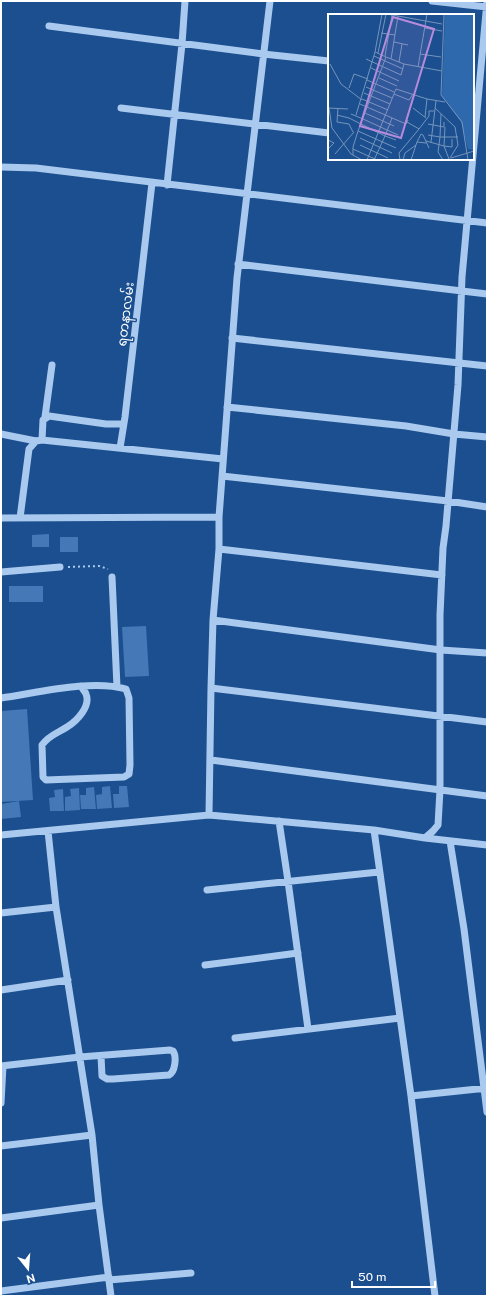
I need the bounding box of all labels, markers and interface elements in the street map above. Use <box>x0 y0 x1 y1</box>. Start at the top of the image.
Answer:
inset map <box>328 14 474 160</box>
street label: ရတနာလမ်း <box>113 281 140 348</box>
north arrow <box>8 1249 48 1289</box>
scale bar <box>352 1263 435 1289</box>
text: 50 m <box>358 1270 386 1284</box>
text: N <box>25 1272 37 1286</box>

